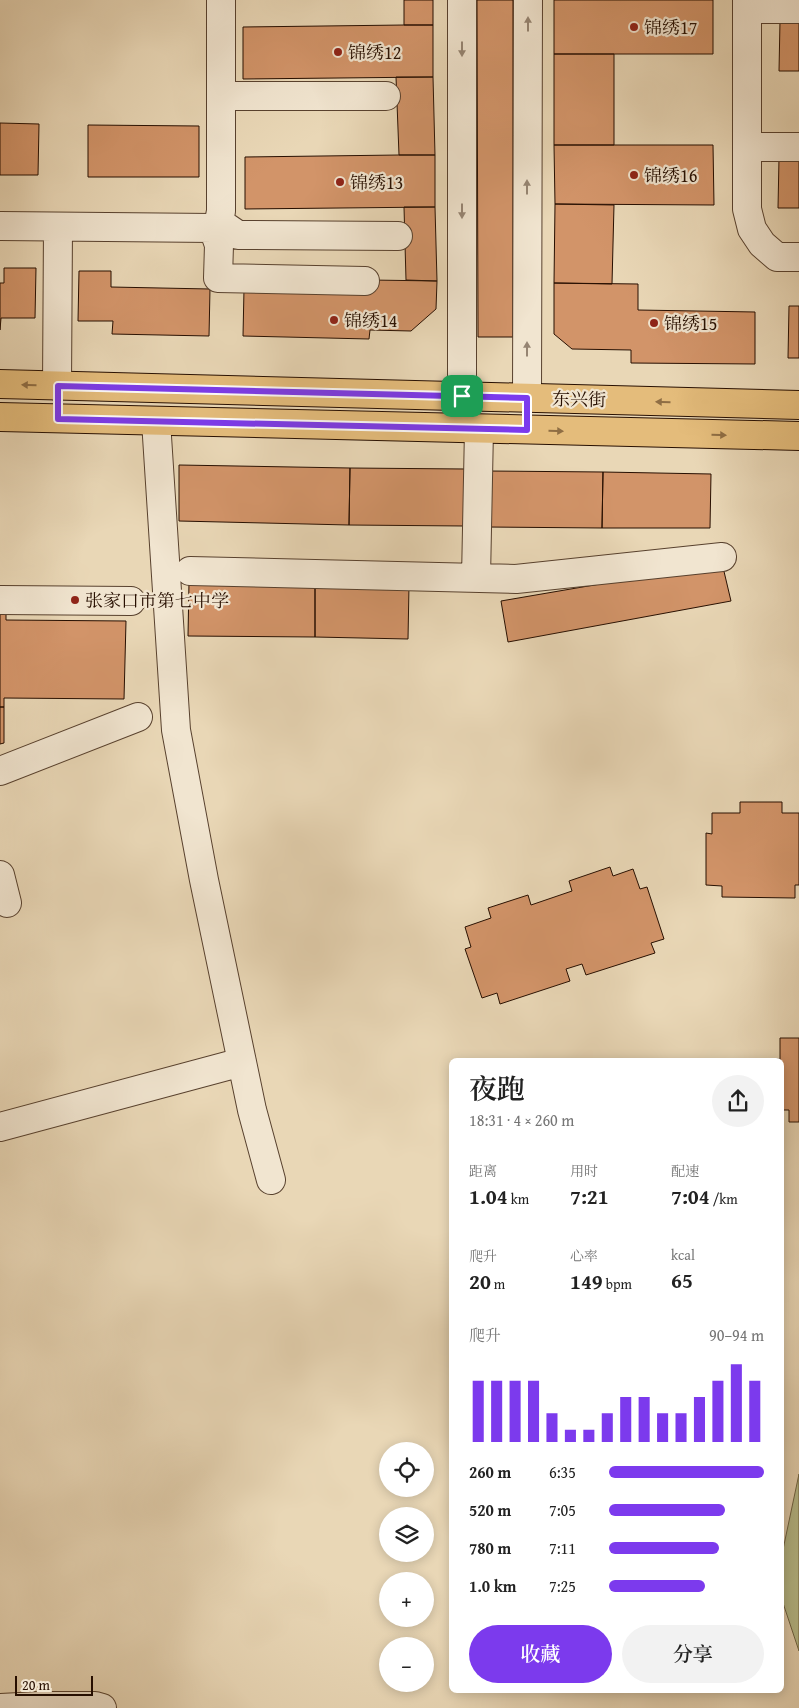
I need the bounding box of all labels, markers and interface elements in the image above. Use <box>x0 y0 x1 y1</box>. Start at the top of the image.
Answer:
place label: 锦绣17 <box>644 14 697 41</box>
one-way arrow <box>524 16 532 32</box>
marker: 锦绣17 <box>628 21 640 33</box>
place label: 锦绣12 <box>348 39 401 66</box>
one-way arrow <box>458 41 466 57</box>
marker: 锦绣12 <box>332 46 344 58</box>
place label: 锦绣16 <box>644 162 697 189</box>
place label: 锦绣13 <box>350 169 403 196</box>
marker: 锦绣16 <box>628 169 640 181</box>
marker: 锦绣13 <box>334 176 346 188</box>
one-way arrow <box>523 178 531 194</box>
one-way arrow <box>458 203 466 219</box>
place label: 锦绣14 <box>344 307 397 334</box>
place label: 锦绣15 <box>664 310 717 337</box>
marker: 锦绣14 <box>328 314 340 326</box>
marker: 锦绣15 <box>648 317 660 329</box>
one-way arrow <box>523 341 531 357</box>
pin <box>441 375 483 417</box>
one-way arrow <box>21 380 37 388</box>
icon: arrive <box>448 382 476 410</box>
street label: 东兴街 <box>552 385 606 413</box>
one-way arrow <box>655 397 671 405</box>
one-way arrow <box>548 427 564 435</box>
one-way arrow <box>711 431 727 439</box>
place label: 张家口市第七中学 <box>85 587 229 614</box>
marker: 张家口市第七中学 <box>69 594 81 606</box>
text: 夜跑 <box>469 1068 525 1109</box>
button: share <box>712 1075 764 1127</box>
text: 18:31 · 4 × 260 m <box>469 1108 574 1132</box>
text: 距离 <box>469 1161 497 1181</box>
text: 用时 <box>570 1161 598 1181</box>
text: 配速 <box>671 1161 699 1181</box>
text: 1.04 <box>469 1181 508 1212</box>
text: 7:21 <box>570 1181 609 1212</box>
text: 7:04 <box>671 1181 710 1212</box>
text: km <box>508 1189 529 1209</box>
text: /km <box>710 1189 738 1209</box>
text: kcal <box>671 1245 695 1265</box>
text: 爬升 <box>469 1246 497 1266</box>
text: 心率 <box>570 1246 598 1266</box>
text: 65 <box>671 1265 693 1296</box>
text: 20 <box>469 1266 491 1297</box>
text: 149 <box>570 1266 603 1297</box>
text: m <box>491 1274 505 1294</box>
text: bpm <box>603 1274 632 1294</box>
text: 爬升 <box>469 1323 501 1347</box>
text: 90–94 m <box>709 1323 764 1347</box>
map controls <box>379 1442 434 1692</box>
button: locate <box>379 1442 434 1497</box>
text: 260 m <box>469 1460 511 1484</box>
text: 6:35 <box>549 1460 576 1484</box>
text: 520 m <box>469 1498 511 1522</box>
text: 7:05 <box>549 1498 576 1522</box>
button: layers <box>379 1507 434 1562</box>
text: 780 m <box>469 1536 511 1560</box>
text: 7:11 <box>549 1536 576 1560</box>
button: + <box>379 1572 434 1627</box>
text: 1.0 km <box>469 1574 516 1598</box>
text: 7:25 <box>549 1574 576 1598</box>
button: 收藏 <box>469 1625 612 1683</box>
button: 分享 <box>622 1625 764 1683</box>
button: − <box>379 1637 434 1692</box>
scale bar <box>15 1673 92 1696</box>
text: 20 m <box>22 1675 50 1695</box>

